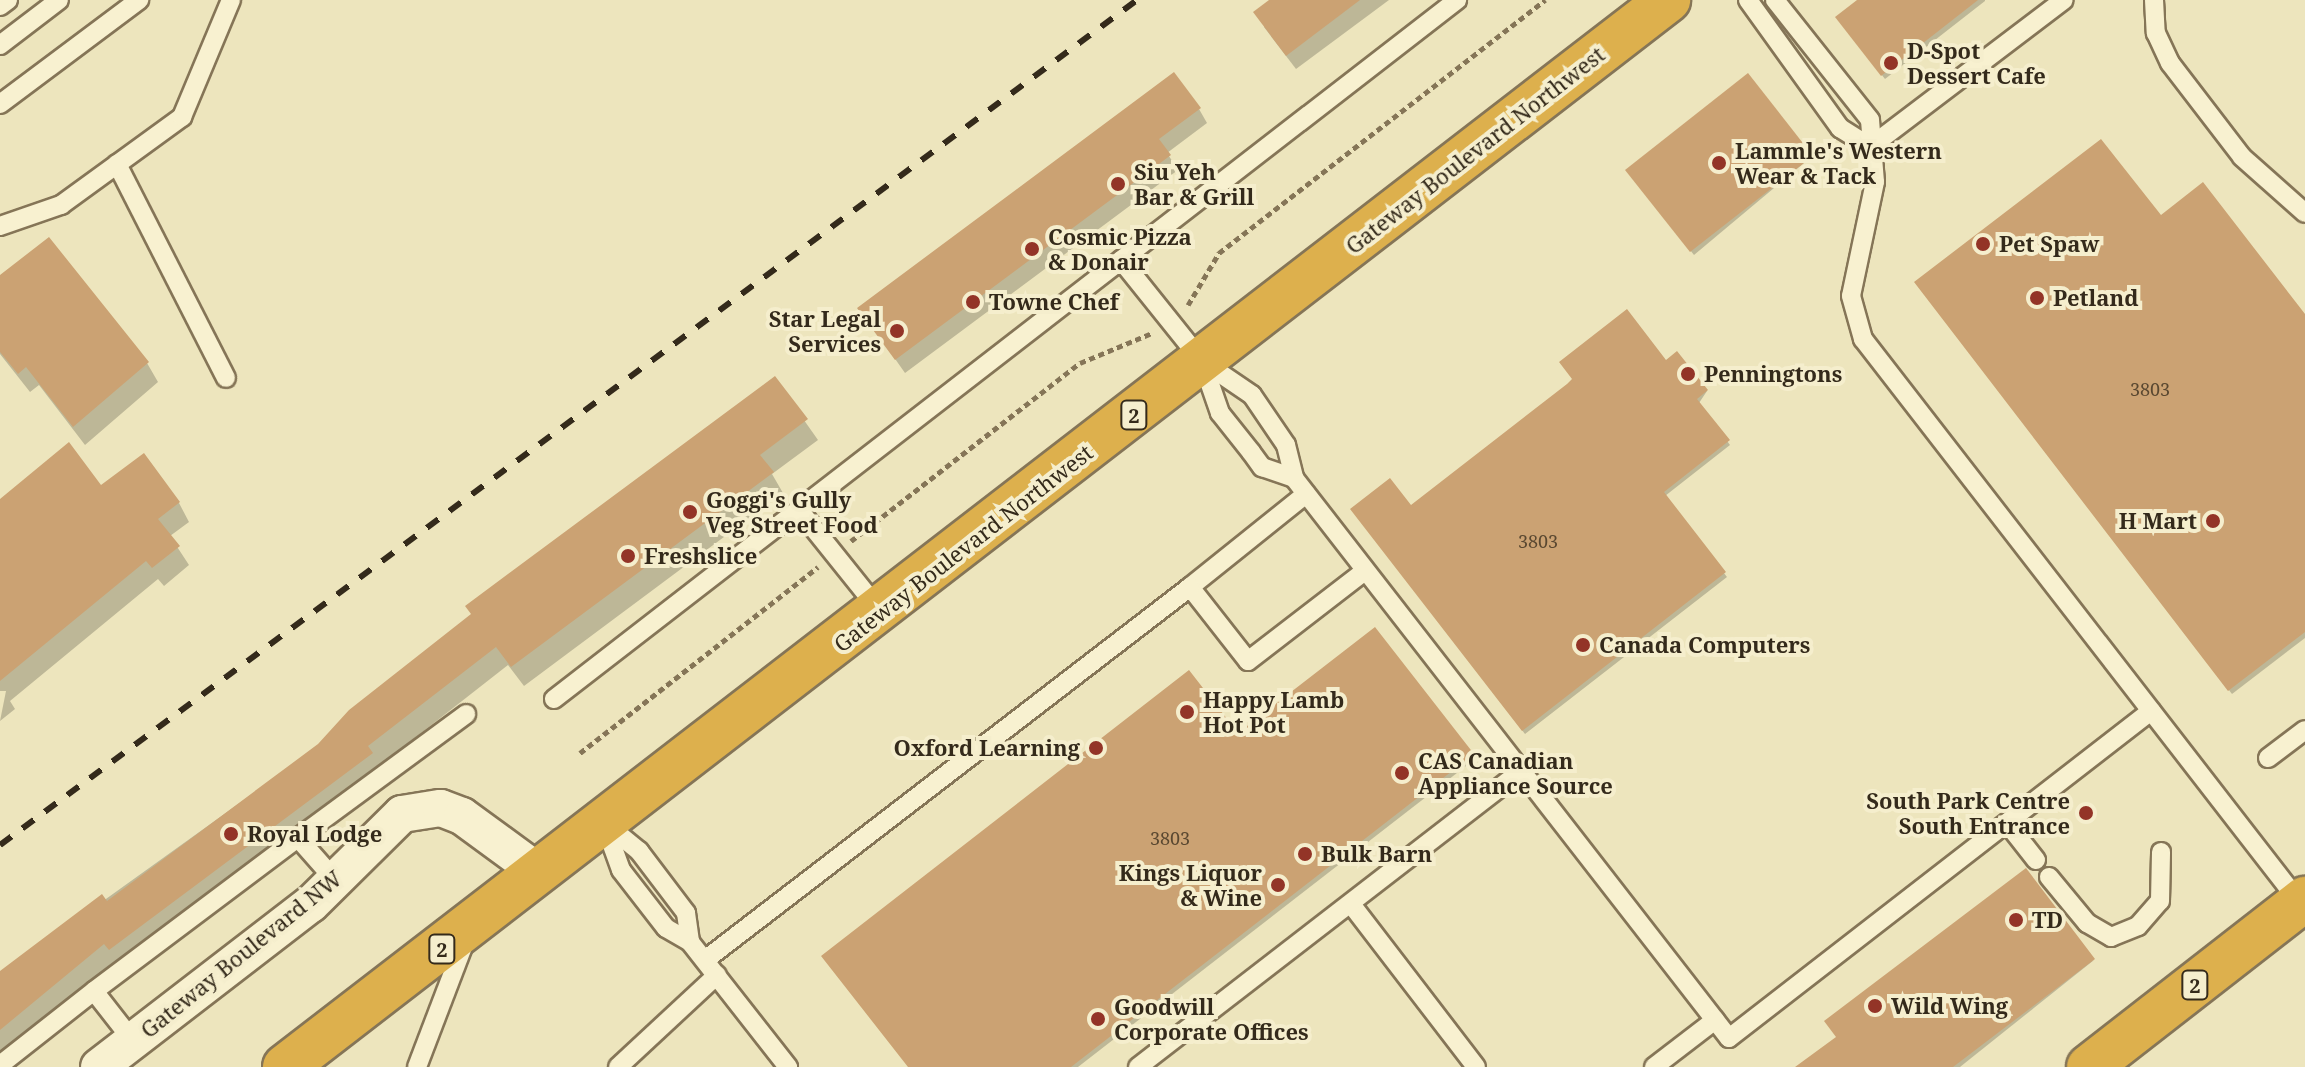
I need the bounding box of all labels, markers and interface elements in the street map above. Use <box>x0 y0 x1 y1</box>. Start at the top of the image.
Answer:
place label: D-Spot Dessert Cafe <box>1907 37 2046 88</box>
street label: Gateway Boulevard Northwest <box>1340 41 1610 259</box>
marker: D-Spot Dessert Cafe <box>1882 54 1900 72</box>
place label: Lammle's Western Wear & Tack <box>1735 137 1942 188</box>
marker: Lammle's Western Wear & Tack <box>1710 154 1728 172</box>
place label: Siu Yeh Bar & Grill <box>1134 158 1254 210</box>
marker: Siu Yeh Bar & Grill <box>1109 175 1127 193</box>
place label: Cosmic Pizza & Donair <box>1048 223 1192 274</box>
place label: Pet Spaw <box>1999 231 2099 257</box>
marker: Pet Spaw <box>1974 235 1992 253</box>
marker: Cosmic Pizza & Donair <box>1023 240 1041 258</box>
place label: Petland <box>2053 285 2138 311</box>
place label: Towne Chef <box>989 289 1119 315</box>
marker: Petland <box>2028 289 2046 307</box>
marker: Towne Chef <box>964 293 982 311</box>
place label: Star Legal Services <box>769 305 881 356</box>
marker: Star Legal Services <box>888 322 906 340</box>
place label: Penningtons <box>1704 361 1842 387</box>
marker: Penningtons <box>1679 365 1697 383</box>
house number: 3803 <box>2130 378 2170 400</box>
road number: 2 <box>1120 399 1148 431</box>
street label: Gateway Boulevard Northwest <box>828 439 1098 657</box>
place label: Goggi's Gully Veg Street Food <box>706 486 878 538</box>
marker: Goggi's Gully Veg Street Food <box>681 503 699 521</box>
place label: H Mart <box>2119 508 2197 534</box>
marker: H Mart <box>2204 512 2222 530</box>
house number: 3803 <box>1518 530 1558 552</box>
place label: Freshslice <box>644 543 757 569</box>
marker: Freshslice <box>619 547 637 565</box>
place label: Canada Computers <box>1599 632 1810 658</box>
marker: Canada Computers <box>1574 636 1592 654</box>
place label: Happy Lamb Hot Pot <box>1203 686 1344 738</box>
marker: Happy Lamb Hot Pot <box>1178 703 1196 721</box>
place label: Oxford Learning <box>893 735 1080 761</box>
marker: Oxford Learning <box>1087 739 1105 757</box>
place label: CAS Canadian Appliance Source <box>1418 747 1613 798</box>
marker: CAS Canadian Appliance Source <box>1393 764 1411 782</box>
place label: South Park Centre South Entrance <box>1866 787 2070 838</box>
marker: South Park Centre South Entrance <box>2077 804 2095 822</box>
place label: Royal Lodge <box>247 821 382 847</box>
marker: Royal Lodge <box>222 825 240 843</box>
house number: 3803 <box>1150 827 1190 849</box>
place label: Bulk Barn <box>1321 841 1432 867</box>
marker: Bulk Barn <box>1296 845 1314 863</box>
place label: Kings Liquor & Wine <box>1119 859 1262 910</box>
street label: Gateway Boulevard NW <box>135 865 347 1043</box>
marker: Kings Liquor & Wine <box>1269 876 1287 894</box>
place label: TD <box>2032 907 2063 933</box>
marker: TD <box>2007 911 2025 929</box>
road number: 2 <box>428 933 456 965</box>
road number: 2 <box>2181 969 2209 1001</box>
place label: Goodwill Corporate Offices <box>1114 993 1309 1044</box>
place label: Wild Wing <box>1891 993 2008 1019</box>
marker: Wild Wing <box>1866 997 1884 1015</box>
marker: Goodwill Corporate Offices <box>1089 1010 1107 1028</box>

